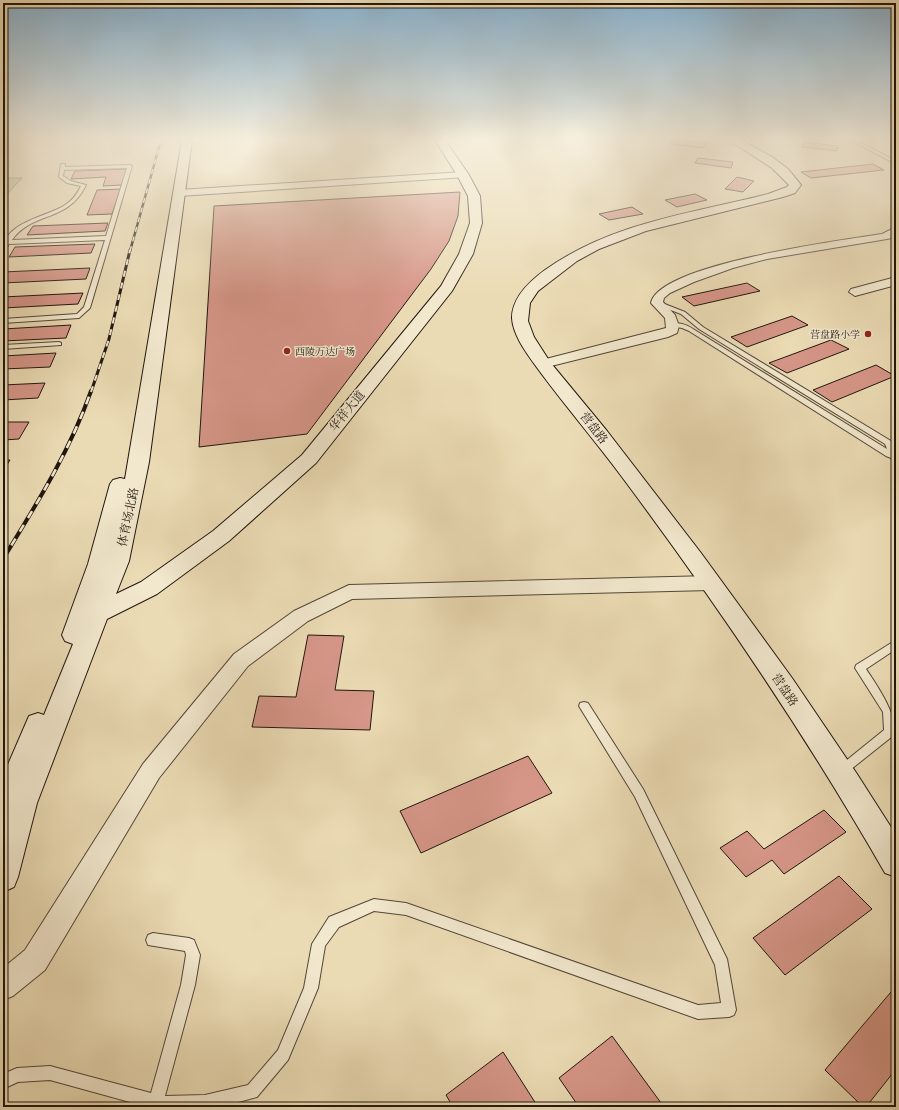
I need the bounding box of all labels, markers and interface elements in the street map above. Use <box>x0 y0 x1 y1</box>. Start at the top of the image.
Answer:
place label: 营盘路小学 <box>810 327 860 342</box>
marker: 营盘路小学 <box>863 329 873 339</box>
place label: 西陵万达广场 <box>295 344 355 359</box>
marker: 西陵万达广场 <box>282 346 292 356</box>
street label: 华祥大道 <box>325 387 368 435</box>
street label: 营盘路 <box>577 408 612 447</box>
street label: 体育场北路 <box>113 486 142 548</box>
street label: 营盘路 <box>768 670 803 709</box>

